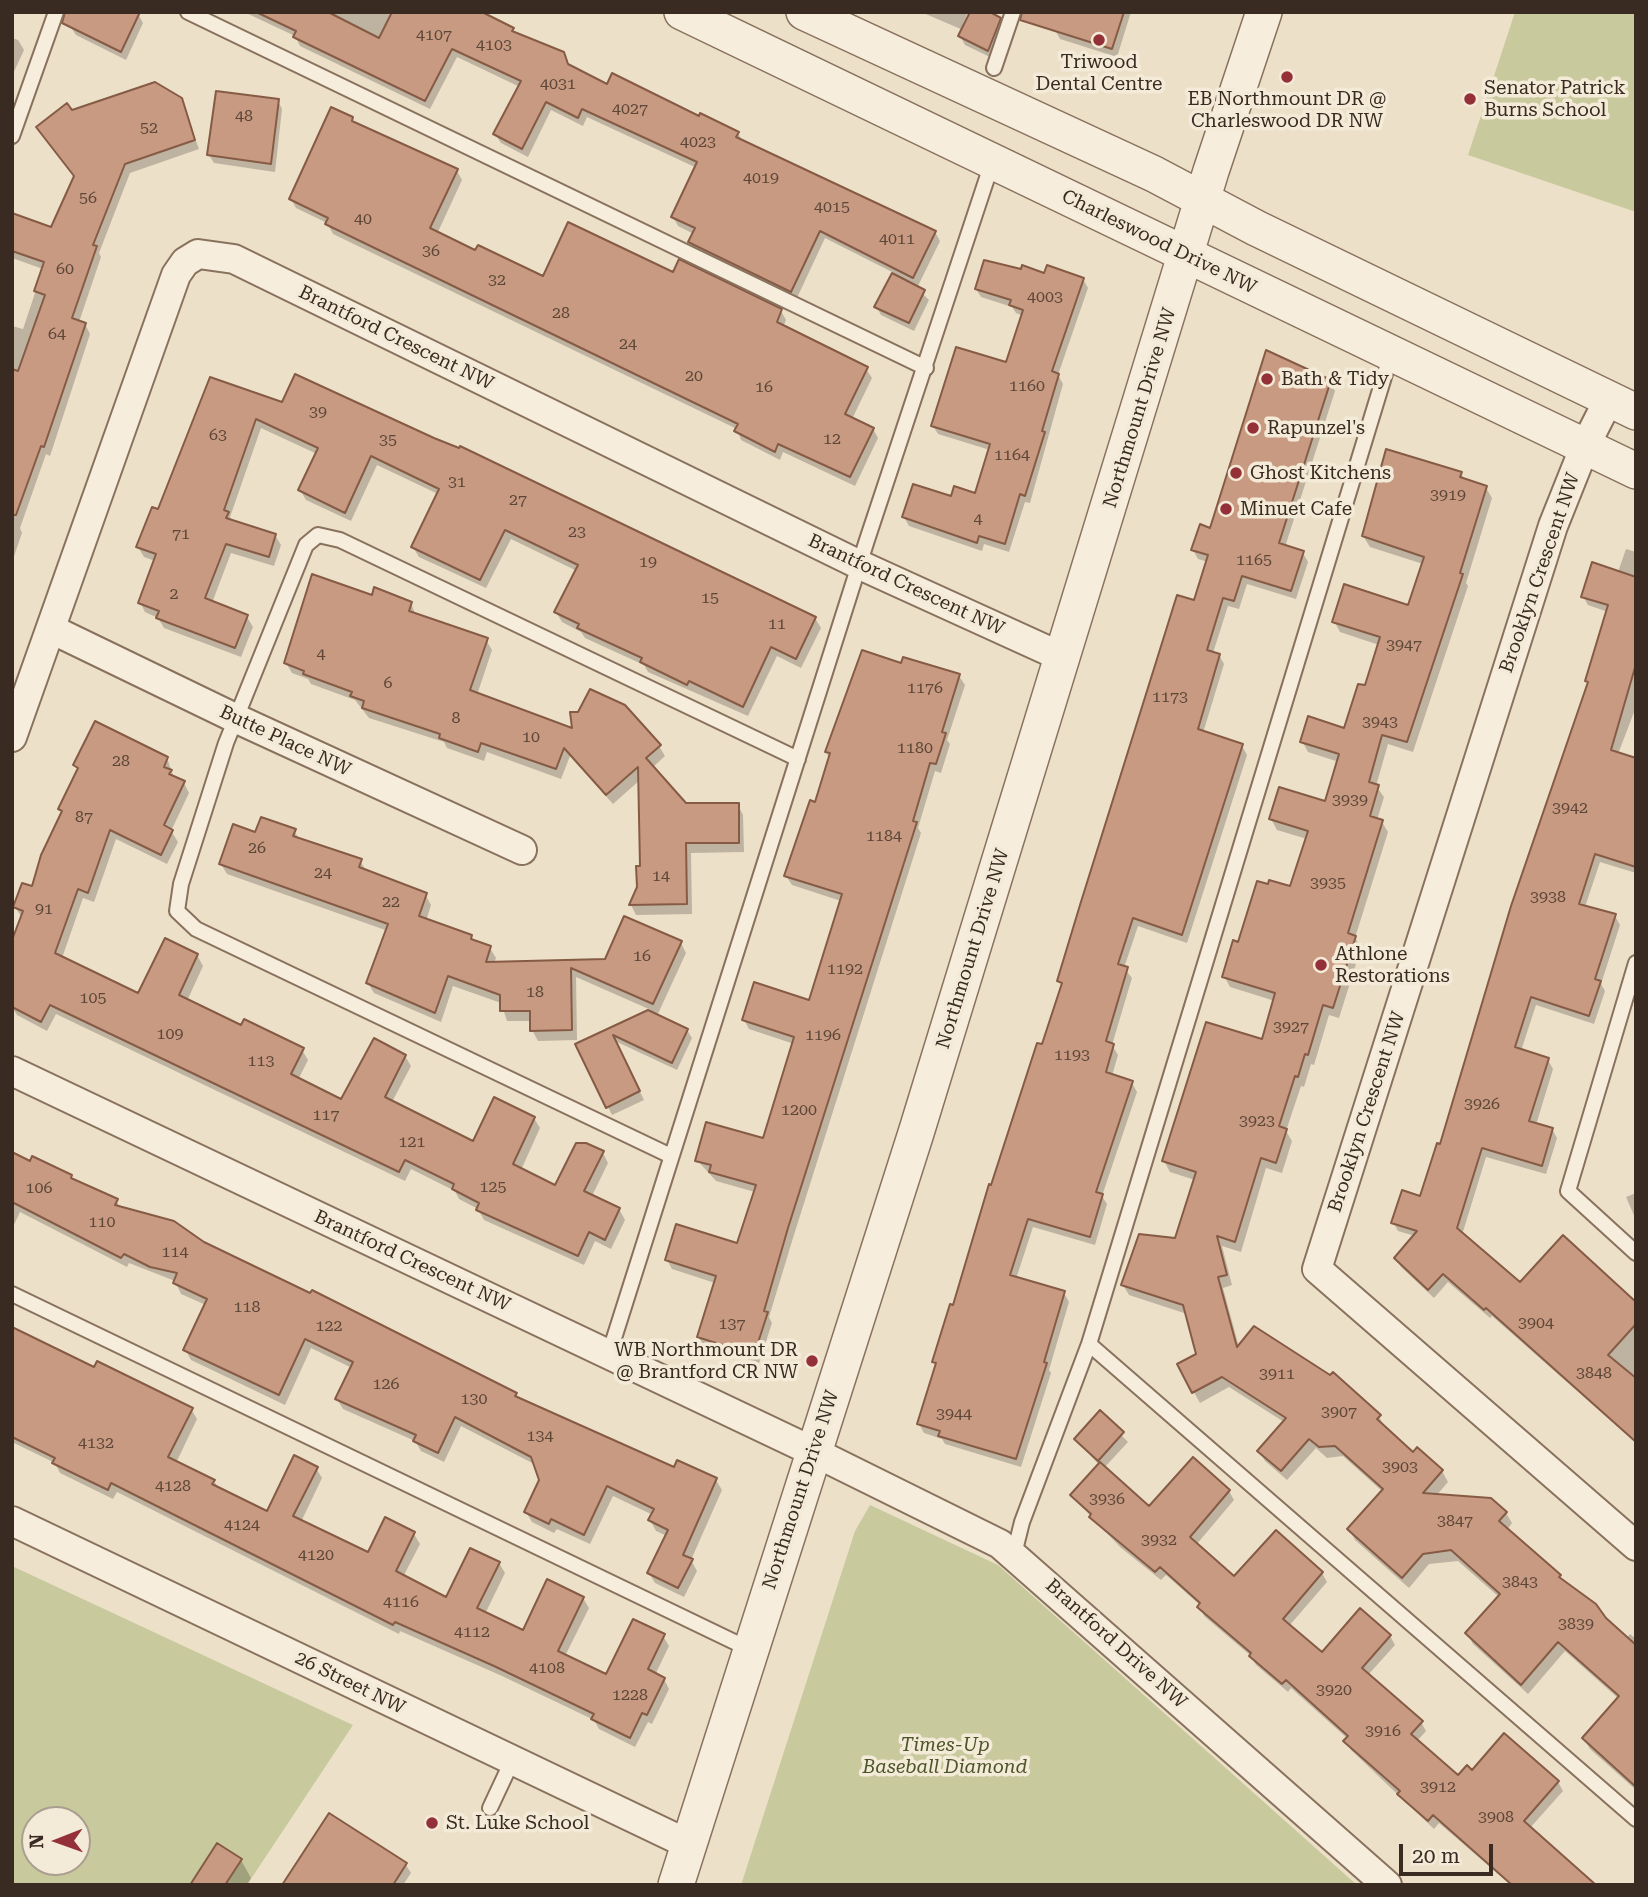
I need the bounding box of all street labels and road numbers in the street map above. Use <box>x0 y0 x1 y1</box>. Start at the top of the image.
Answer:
street label: Charleswood Drive NW <box>1058 185 1260 299</box>
street label: Brantford Crescent NW <box>295 281 497 395</box>
street label: Northmount Drive NW <box>1099 305 1181 511</box>
street label: Brooklyn Crescent NW <box>1495 470 1585 676</box>
street label: Brantford Crescent NW <box>804 529 1008 641</box>
street label: Butte Place NW <box>216 701 354 781</box>
street label: Northmount Drive NW <box>932 846 1014 1052</box>
street label: Brooklyn Crescent NW <box>1324 1009 1410 1215</box>
street label: Brantford Crescent NW <box>310 1205 514 1317</box>
street label: Northmount Drive NW <box>758 1388 844 1592</box>
street label: Brantford Drive NW <box>1041 1574 1191 1714</box>
street label: 26 Street NW <box>291 1646 409 1720</box>

